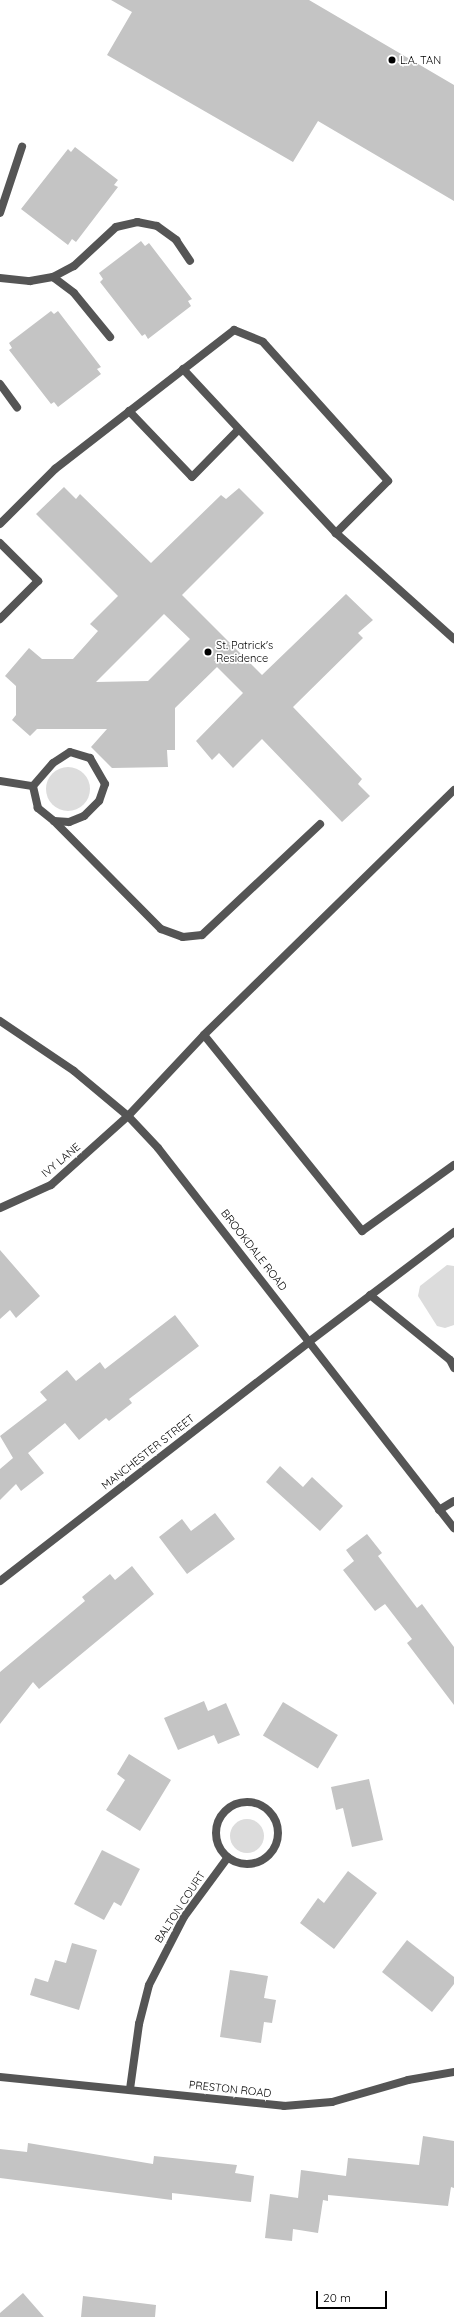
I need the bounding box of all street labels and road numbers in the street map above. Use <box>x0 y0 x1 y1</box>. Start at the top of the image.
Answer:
street label: IVY LANE <box>39 1140 83 1180</box>
street label: BROOKDALE ROAD <box>218 1207 290 1293</box>
street label: MANCHESTER STREET <box>99 1412 197 1492</box>
street label: BALTON COURT <box>152 1869 208 1945</box>
street label: PRESTON ROAD <box>188 2078 272 2100</box>

